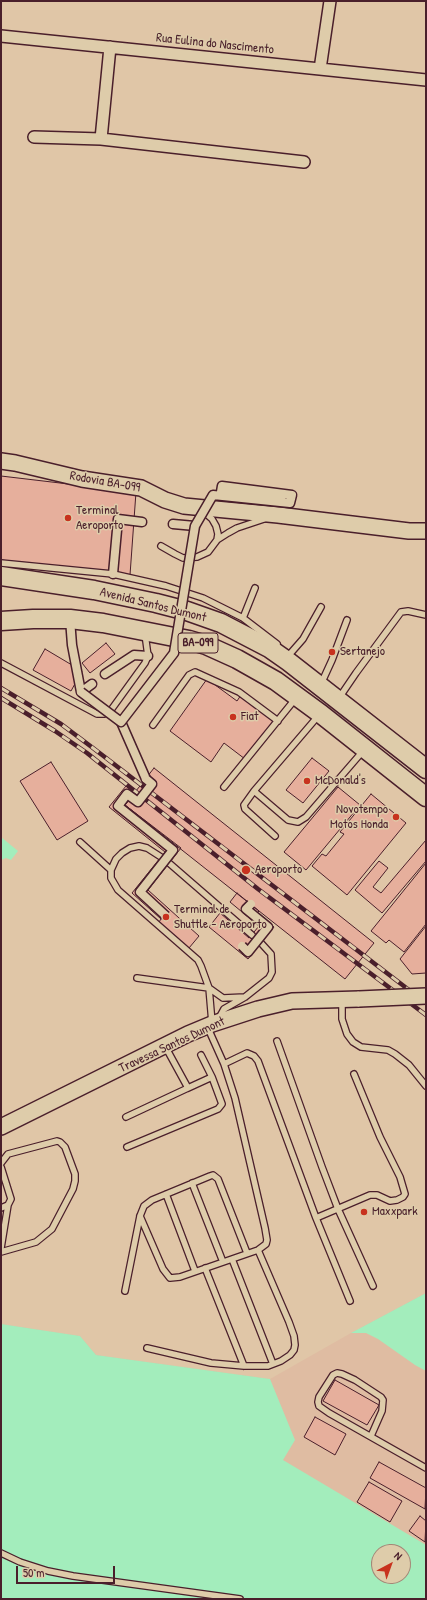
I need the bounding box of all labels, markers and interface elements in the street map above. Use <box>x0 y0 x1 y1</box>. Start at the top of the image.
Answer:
street label: Rua Eulina do Nascimento <box>155 30 275 58</box>
street label: Rodovia BA-099 <box>69 468 141 496</box>
place label: Terminal Aeroporto <box>76 503 123 534</box>
marker: Terminal Aeroporto <box>63 513 73 523</box>
street label: Avenida Santos Dumont <box>98 584 208 626</box>
road number: BA-099 <box>178 633 218 653</box>
place label: Sertanejo <box>340 644 385 660</box>
marker: Sertanejo <box>327 647 337 657</box>
place label: Fiat <box>241 709 258 725</box>
marker: Fiat <box>228 712 238 722</box>
place label: McDonald's <box>315 773 366 789</box>
marker: McDonald's <box>302 776 312 786</box>
place label: Novotempo Motos Honda <box>330 802 388 833</box>
marker: Novotempo Motos Honda <box>391 812 401 822</box>
place label: Aeroporto <box>255 862 302 878</box>
marker: Aeroporto <box>240 864 252 876</box>
place label: Terminal de Shuttle - Aeroporto <box>174 902 267 933</box>
marker: Terminal de Shuttle - Aeroporto <box>161 912 171 922</box>
street label: Travessa Santos Dumont <box>117 1014 227 1076</box>
place label: Maxxpark <box>372 1204 418 1220</box>
marker: Maxxpark <box>359 1207 369 1217</box>
north arrow <box>371 1544 411 1584</box>
text: N <box>391 1548 405 1563</box>
scale bar <box>18 1558 117 1584</box>
text: 50 m <box>23 1564 44 1581</box>

